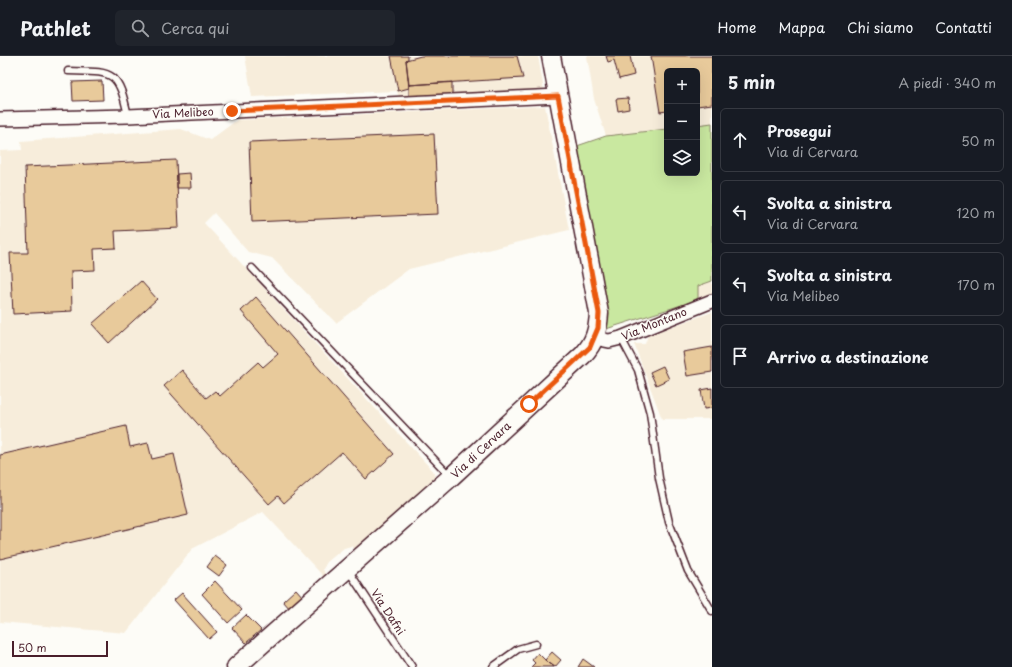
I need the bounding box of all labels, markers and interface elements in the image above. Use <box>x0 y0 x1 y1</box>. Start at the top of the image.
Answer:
search box <box>115 10 395 46</box>
text: Pathlet <box>20 14 91 42</box>
text: Cerca qui <box>161 16 229 39</box>
icon: search <box>129 17 151 39</box>
text: Home <box>718 17 756 38</box>
text: Mappa <box>778 17 825 38</box>
text: Chi siamo <box>847 17 913 38</box>
text: Contatti <box>935 17 992 38</box>
map controls <box>664 68 700 176</box>
button: + <box>664 68 700 104</box>
text: 5 min <box>728 69 775 95</box>
text: A piedi · 340 m <box>898 73 996 92</box>
street label: Via Melibeo <box>152 102 214 123</box>
route end <box>223 102 241 120</box>
button: − <box>664 104 700 140</box>
text: Prosegui <box>767 119 831 142</box>
icon: ahead <box>729 129 751 151</box>
text: 50 m <box>961 131 995 150</box>
button: layers <box>664 140 700 176</box>
text: Via di Cervara <box>767 142 858 161</box>
text: Svolta a sinistra <box>767 191 892 214</box>
icon: left <box>729 201 751 223</box>
text: 120 m <box>956 203 995 222</box>
text: Via di Cervara <box>767 214 858 233</box>
text: Svolta a sinistra <box>767 263 892 286</box>
icon: left <box>729 273 751 295</box>
text: 170 m <box>957 275 995 294</box>
text: Via Melibeo <box>767 286 840 305</box>
street label: Via Montano <box>619 303 689 344</box>
icon: arrive <box>729 345 751 367</box>
text: Arrivo a destinazione <box>767 345 929 368</box>
route start <box>520 395 538 413</box>
street label: Via di Cervara <box>447 417 515 482</box>
street label: Via Dafni <box>367 585 410 638</box>
scale bar <box>12 639 108 658</box>
text: 50 m <box>18 639 47 656</box>

